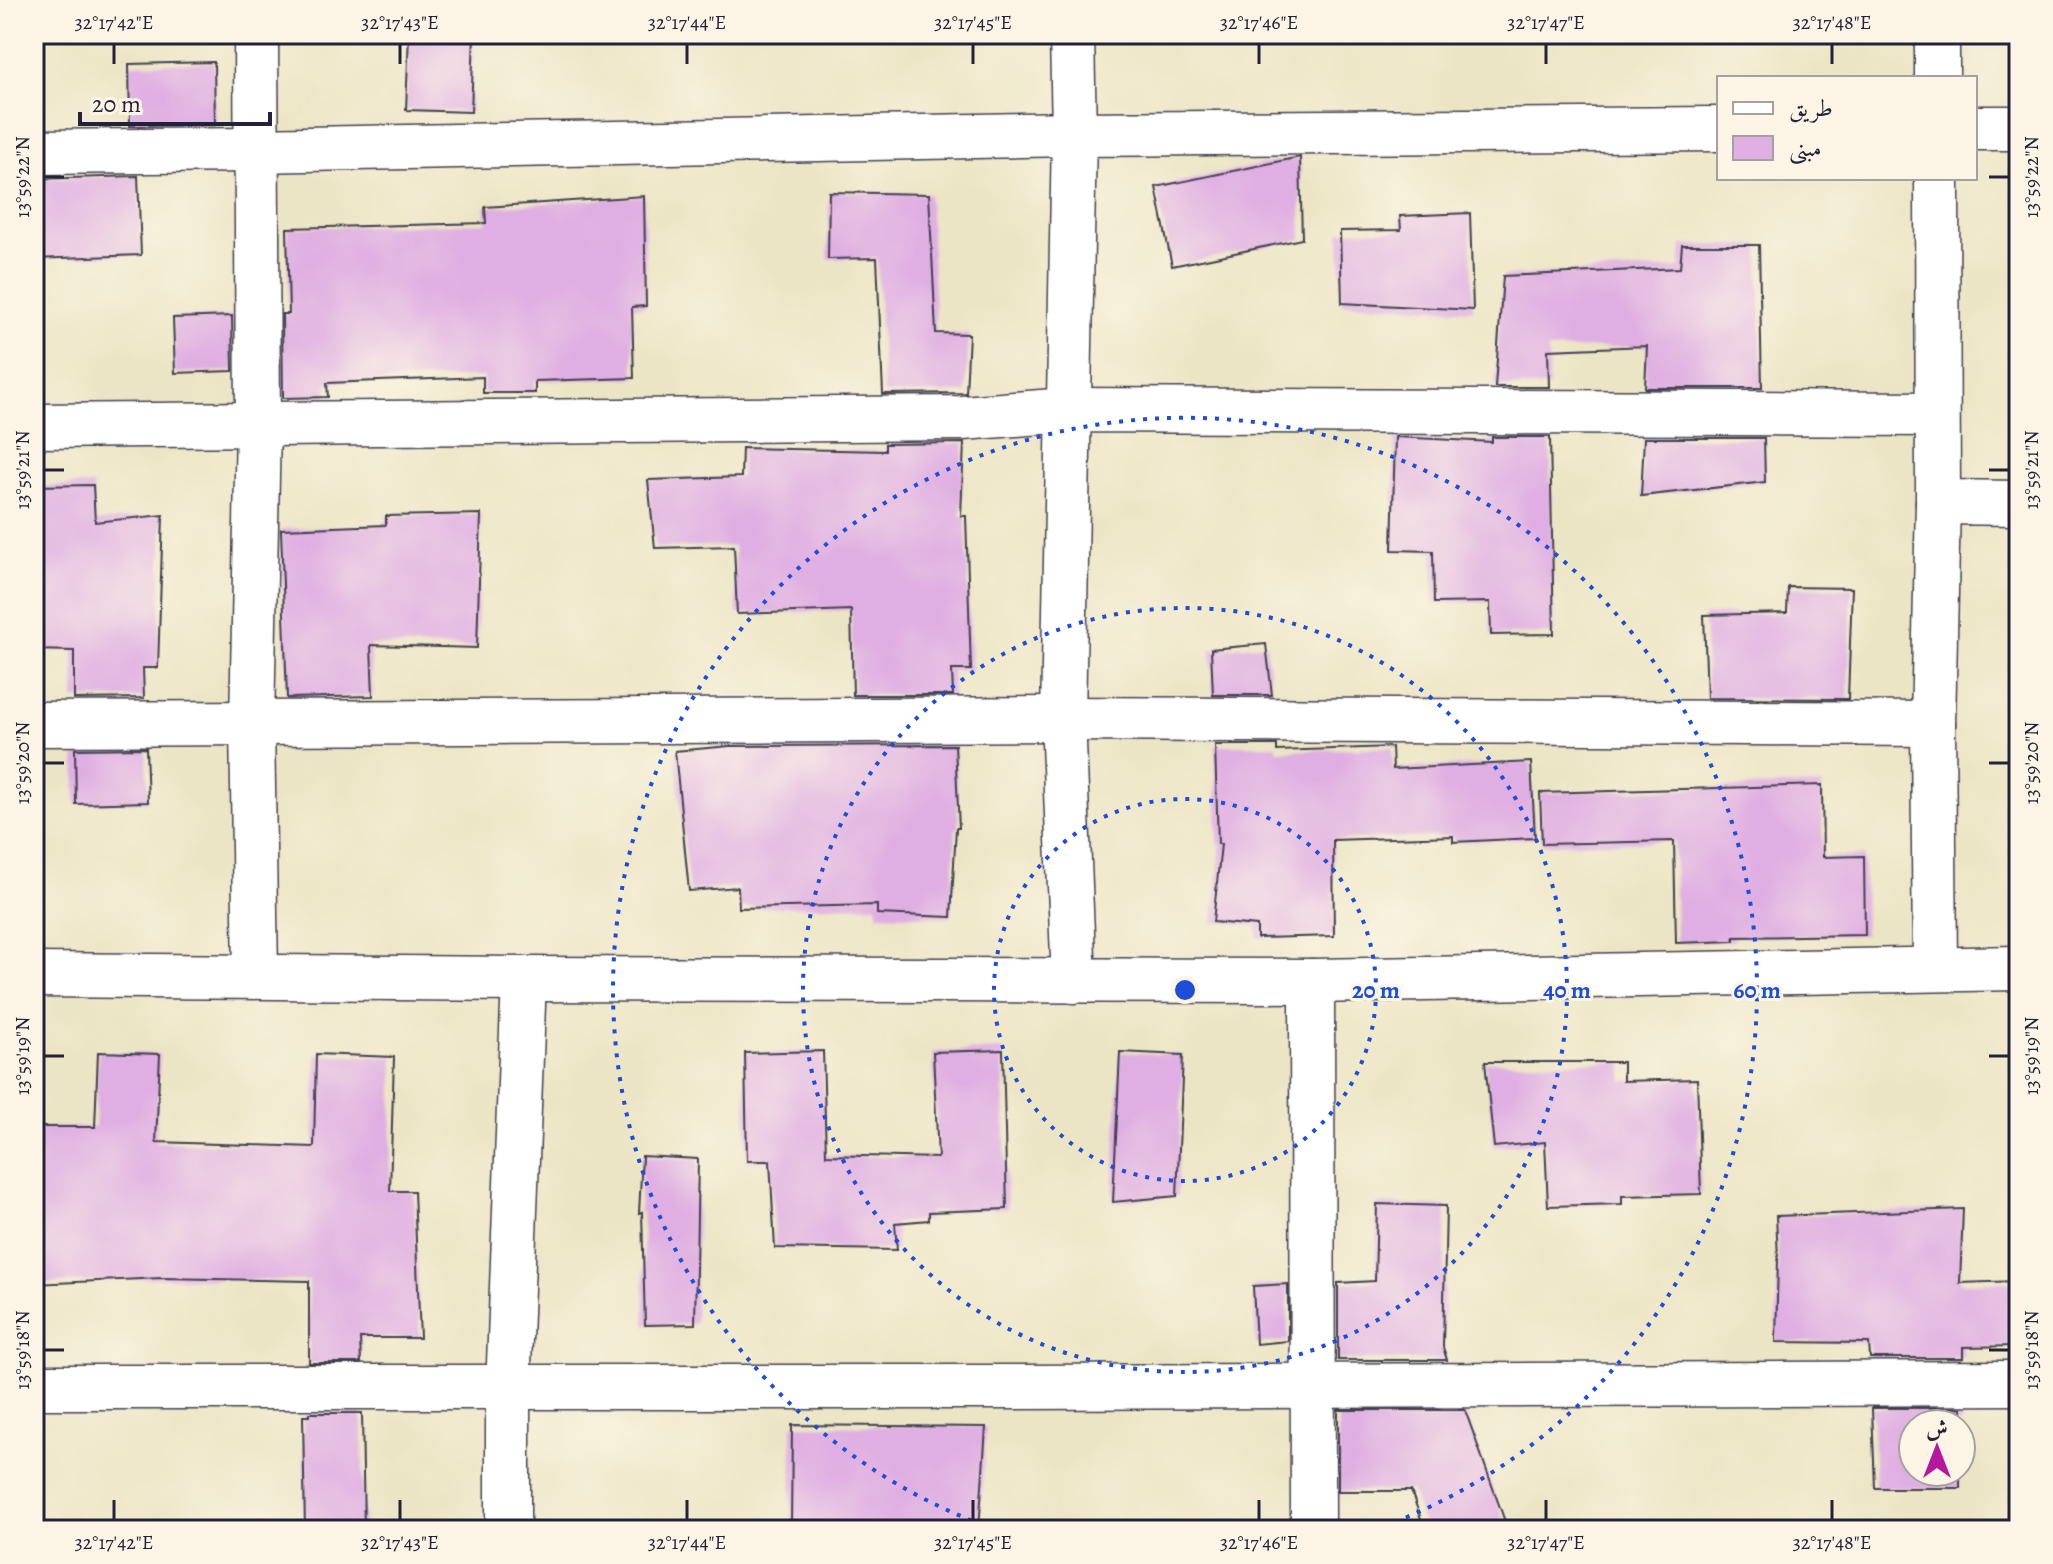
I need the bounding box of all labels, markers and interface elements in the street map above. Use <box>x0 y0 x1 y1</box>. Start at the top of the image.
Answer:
text: 32°17'42"E <box>75 9 153 36</box>
text: 32°17'43"E <box>361 9 439 36</box>
text: 32°17'44"E <box>648 9 726 36</box>
text: 32°17'45"E <box>934 9 1012 36</box>
text: 32°17'46"E <box>1220 9 1298 36</box>
text: 32°17'47"E <box>1507 9 1585 36</box>
text: 32°17'48"E <box>1792 9 1872 36</box>
scale bar <box>80 76 270 126</box>
legend <box>1717 76 1977 180</box>
text: 20 m <box>92 88 141 120</box>
text: طريق <box>1789 92 1833 124</box>
text: مبنى <box>1789 132 1822 165</box>
text: 13°59'22"N <box>9 136 36 218</box>
text: 13°59'22"N <box>2018 136 2045 218</box>
text: 13°59'21"N <box>9 430 36 510</box>
text: 13°59'21"N <box>2018 430 2045 510</box>
text: 13°59'20"N <box>9 722 36 804</box>
text: 13°59'20"N <box>2018 722 2045 804</box>
text: 20 m <box>1352 974 1400 1006</box>
text: 40 m <box>1543 974 1591 1006</box>
text: 60 m <box>1733 974 1781 1006</box>
centre of rings <box>1171 976 1199 1004</box>
text: 13°59'19"N <box>9 1017 36 1095</box>
text: 13°59'19"N <box>2018 1017 2045 1095</box>
text: 13°59'18"N <box>9 1310 36 1390</box>
text: 13°59'18"N <box>2018 1310 2045 1390</box>
north arrow <box>1897 1408 1977 1488</box>
text: ش <box>1926 1414 1948 1444</box>
text: 32°17'42"E <box>75 1529 153 1556</box>
text: 32°17'43"E <box>361 1529 439 1556</box>
text: 32°17'44"E <box>648 1529 726 1556</box>
text: 32°17'45"E <box>934 1529 1012 1556</box>
text: 32°17'46"E <box>1220 1529 1298 1556</box>
text: 32°17'47"E <box>1507 1529 1585 1556</box>
text: 32°17'48"E <box>1792 1529 1872 1556</box>

